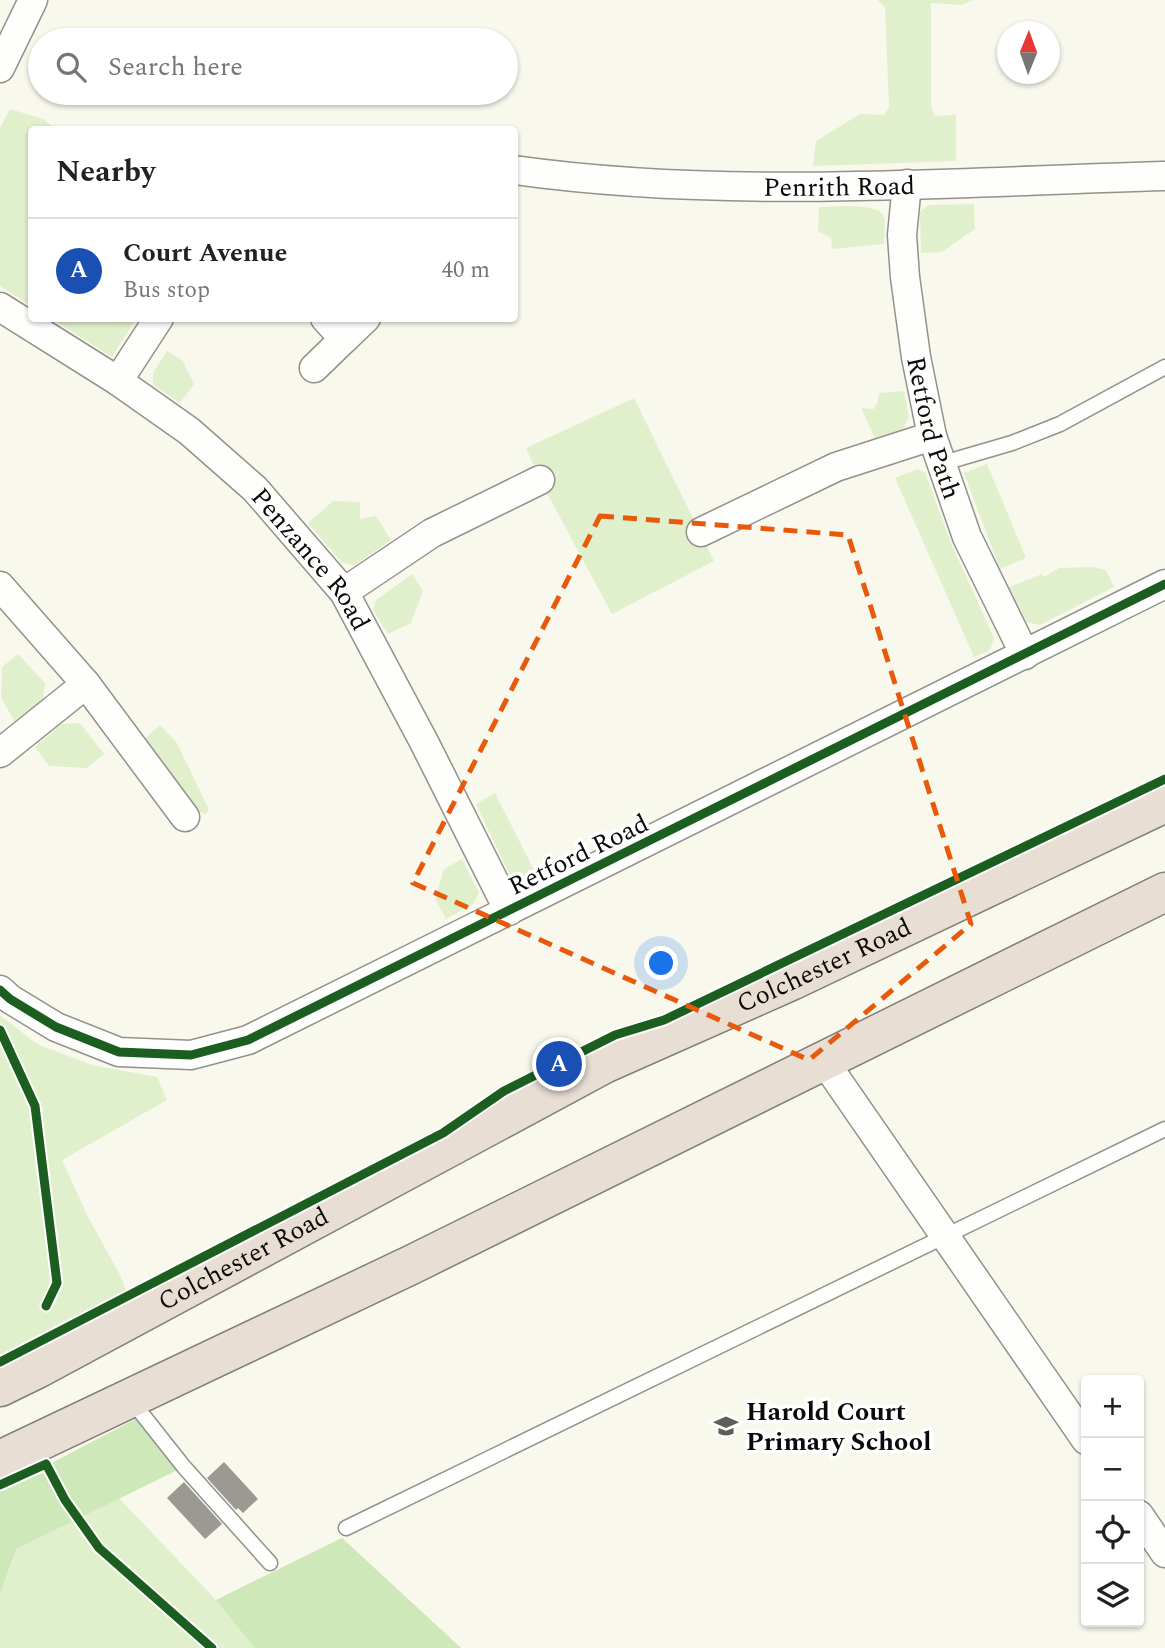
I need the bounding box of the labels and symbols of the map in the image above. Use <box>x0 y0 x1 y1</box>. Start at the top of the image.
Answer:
north arrow <box>997 21 1060 84</box>
street label: Penrith Road <box>763 166 916 208</box>
street label: Retford Path <box>895 353 971 505</box>
street label: Penzance Road <box>241 479 380 638</box>
street label: Retford Road <box>501 804 655 906</box>
street label: Colchester Road <box>730 908 918 1024</box>
your location <box>644 946 678 980</box>
pin: A <box>536 1038 582 1090</box>
street label: Colchester Road <box>151 1197 336 1321</box>
place label: Harold Court Primary School <box>746 1392 931 1462</box>
school or university icon: Harold Court Primary School <box>712 1412 740 1440</box>

